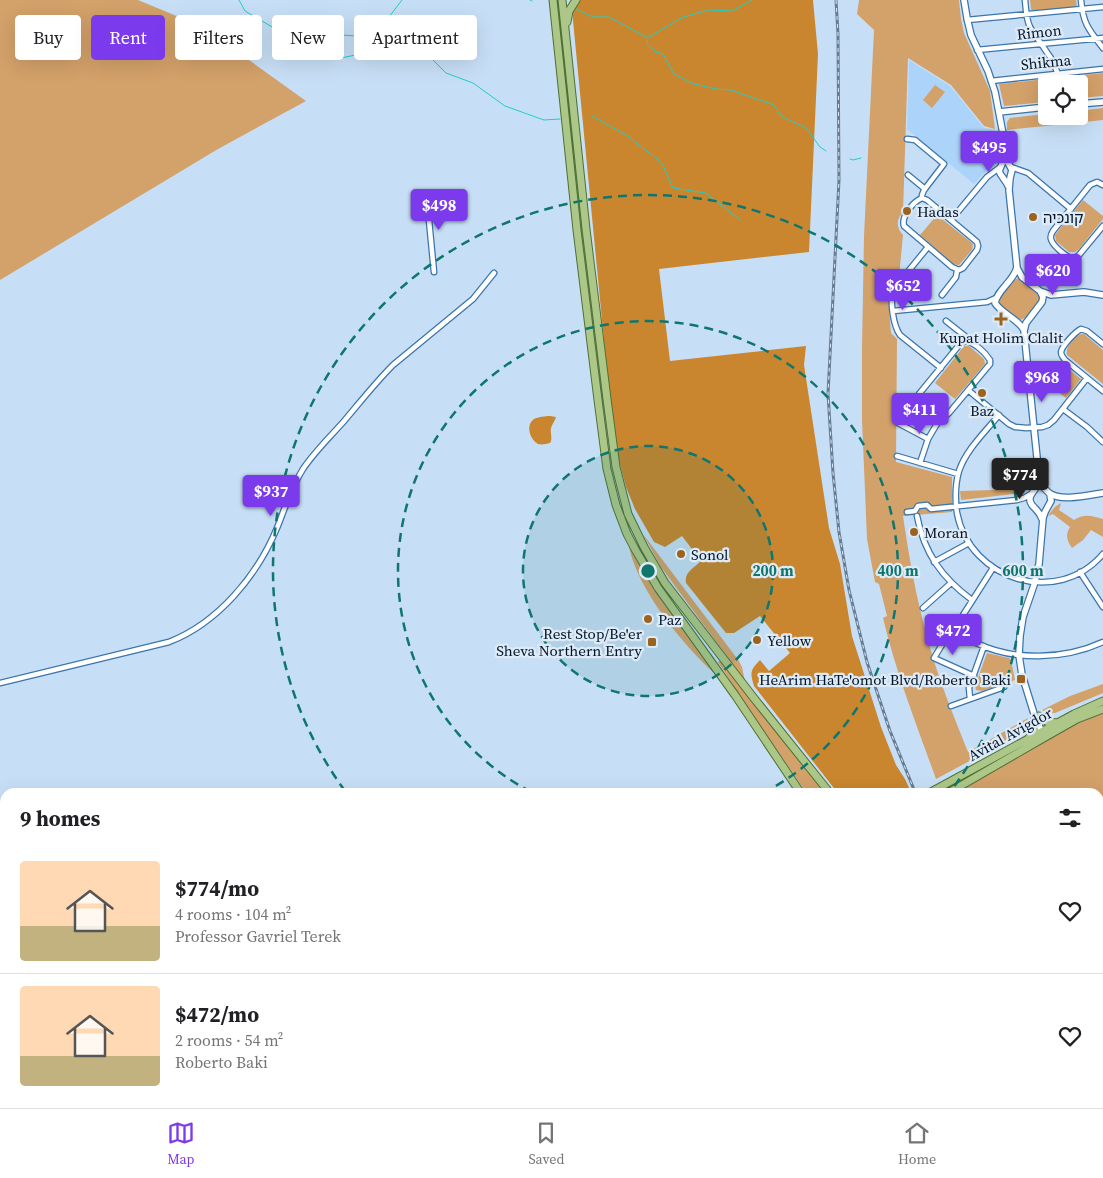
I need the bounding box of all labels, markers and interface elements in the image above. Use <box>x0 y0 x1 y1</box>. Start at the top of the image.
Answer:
chip: Buy <box>15 15 81 60</box>
chip: Rent <box>91 15 165 60</box>
chip: Filters <box>175 15 262 60</box>
chip: New <box>272 15 344 60</box>
chip: Apartment <box>354 15 477 60</box>
street label: Rimon <box>1015 19 1063 45</box>
street label: Shikma <box>1020 49 1073 75</box>
map controls <box>1038 75 1088 125</box>
button: locate <box>1038 75 1088 125</box>
pin: $495 <box>959 130 1019 173</box>
text: $495 <box>972 136 1006 158</box>
pin: $498 <box>409 188 469 231</box>
text: $498 <box>422 194 456 216</box>
place label: Hadas <box>917 201 959 222</box>
marker: Hadas <box>901 205 913 217</box>
place label: קונכיה <box>1043 207 1084 228</box>
marker: קונכיה <box>1027 211 1039 223</box>
pin: $620 <box>1023 254 1083 296</box>
text: $620 <box>1036 259 1070 281</box>
pin: $652 <box>873 268 933 311</box>
text: $652 <box>886 274 920 296</box>
marker: Kupat Holim Clalit <box>994 312 1008 326</box>
place label: Kupat Holim Clalit <box>939 327 1063 348</box>
pin: $968 <box>1012 360 1072 403</box>
text: $968 <box>1025 366 1059 388</box>
marker: Baz <box>976 387 988 399</box>
pin: $411 <box>890 392 950 435</box>
text: $411 <box>903 398 937 420</box>
place label: Baz <box>970 400 994 421</box>
pin: $774 <box>990 458 1050 500</box>
text: $774 <box>1003 463 1037 485</box>
pin: $937 <box>241 474 301 517</box>
text: $937 <box>254 480 288 502</box>
place label: Moran <box>924 522 968 543</box>
marker: Moran <box>908 526 920 538</box>
place label: Sonol <box>691 544 729 565</box>
marker: Sonol <box>675 548 687 560</box>
text: 200 m <box>752 560 794 581</box>
text: 400 m <box>877 560 919 581</box>
text: 600 m <box>1002 560 1044 581</box>
centre of rings <box>639 562 657 580</box>
place label: Paz <box>658 609 681 630</box>
marker: Paz <box>642 613 654 625</box>
pin: $472 <box>923 614 983 656</box>
text: $472 <box>936 619 970 641</box>
place label: Rest Stop/Be'er Sheva Northern Entry <box>496 623 643 661</box>
place label: Yellow <box>767 630 812 651</box>
marker: Yellow <box>751 634 763 646</box>
marker: Rest Stop/Be'er Sheva Northern Entry <box>646 636 658 648</box>
place label: HeArim HaTe'omot Blvd/Roberto Baki <box>759 669 1011 690</box>
marker: HeArim HaTe'omot Blvd/Roberto Baki <box>1015 673 1027 685</box>
street label: Avital Avigdor <box>964 702 1056 766</box>
text: 9 homes <box>20 804 100 833</box>
icon: filters <box>1056 804 1084 832</box>
text: $774/mo <box>175 874 259 903</box>
icon: home <box>60 881 120 941</box>
icon: heart <box>1056 897 1084 925</box>
text: 4 rooms · 104 m² <box>175 903 291 925</box>
text: Professor Gavriel Terek <box>175 925 341 947</box>
text: $472/mo <box>175 1000 259 1029</box>
icon: home <box>60 1006 120 1066</box>
icon: heart <box>1056 1022 1084 1050</box>
text: 2 rooms · 54 m² <box>175 1029 283 1051</box>
text: Roberto Baki <box>175 1051 268 1073</box>
tab: Map <box>167 1119 195 1169</box>
tab: Saved <box>528 1119 564 1169</box>
tab: Home <box>898 1119 936 1169</box>

